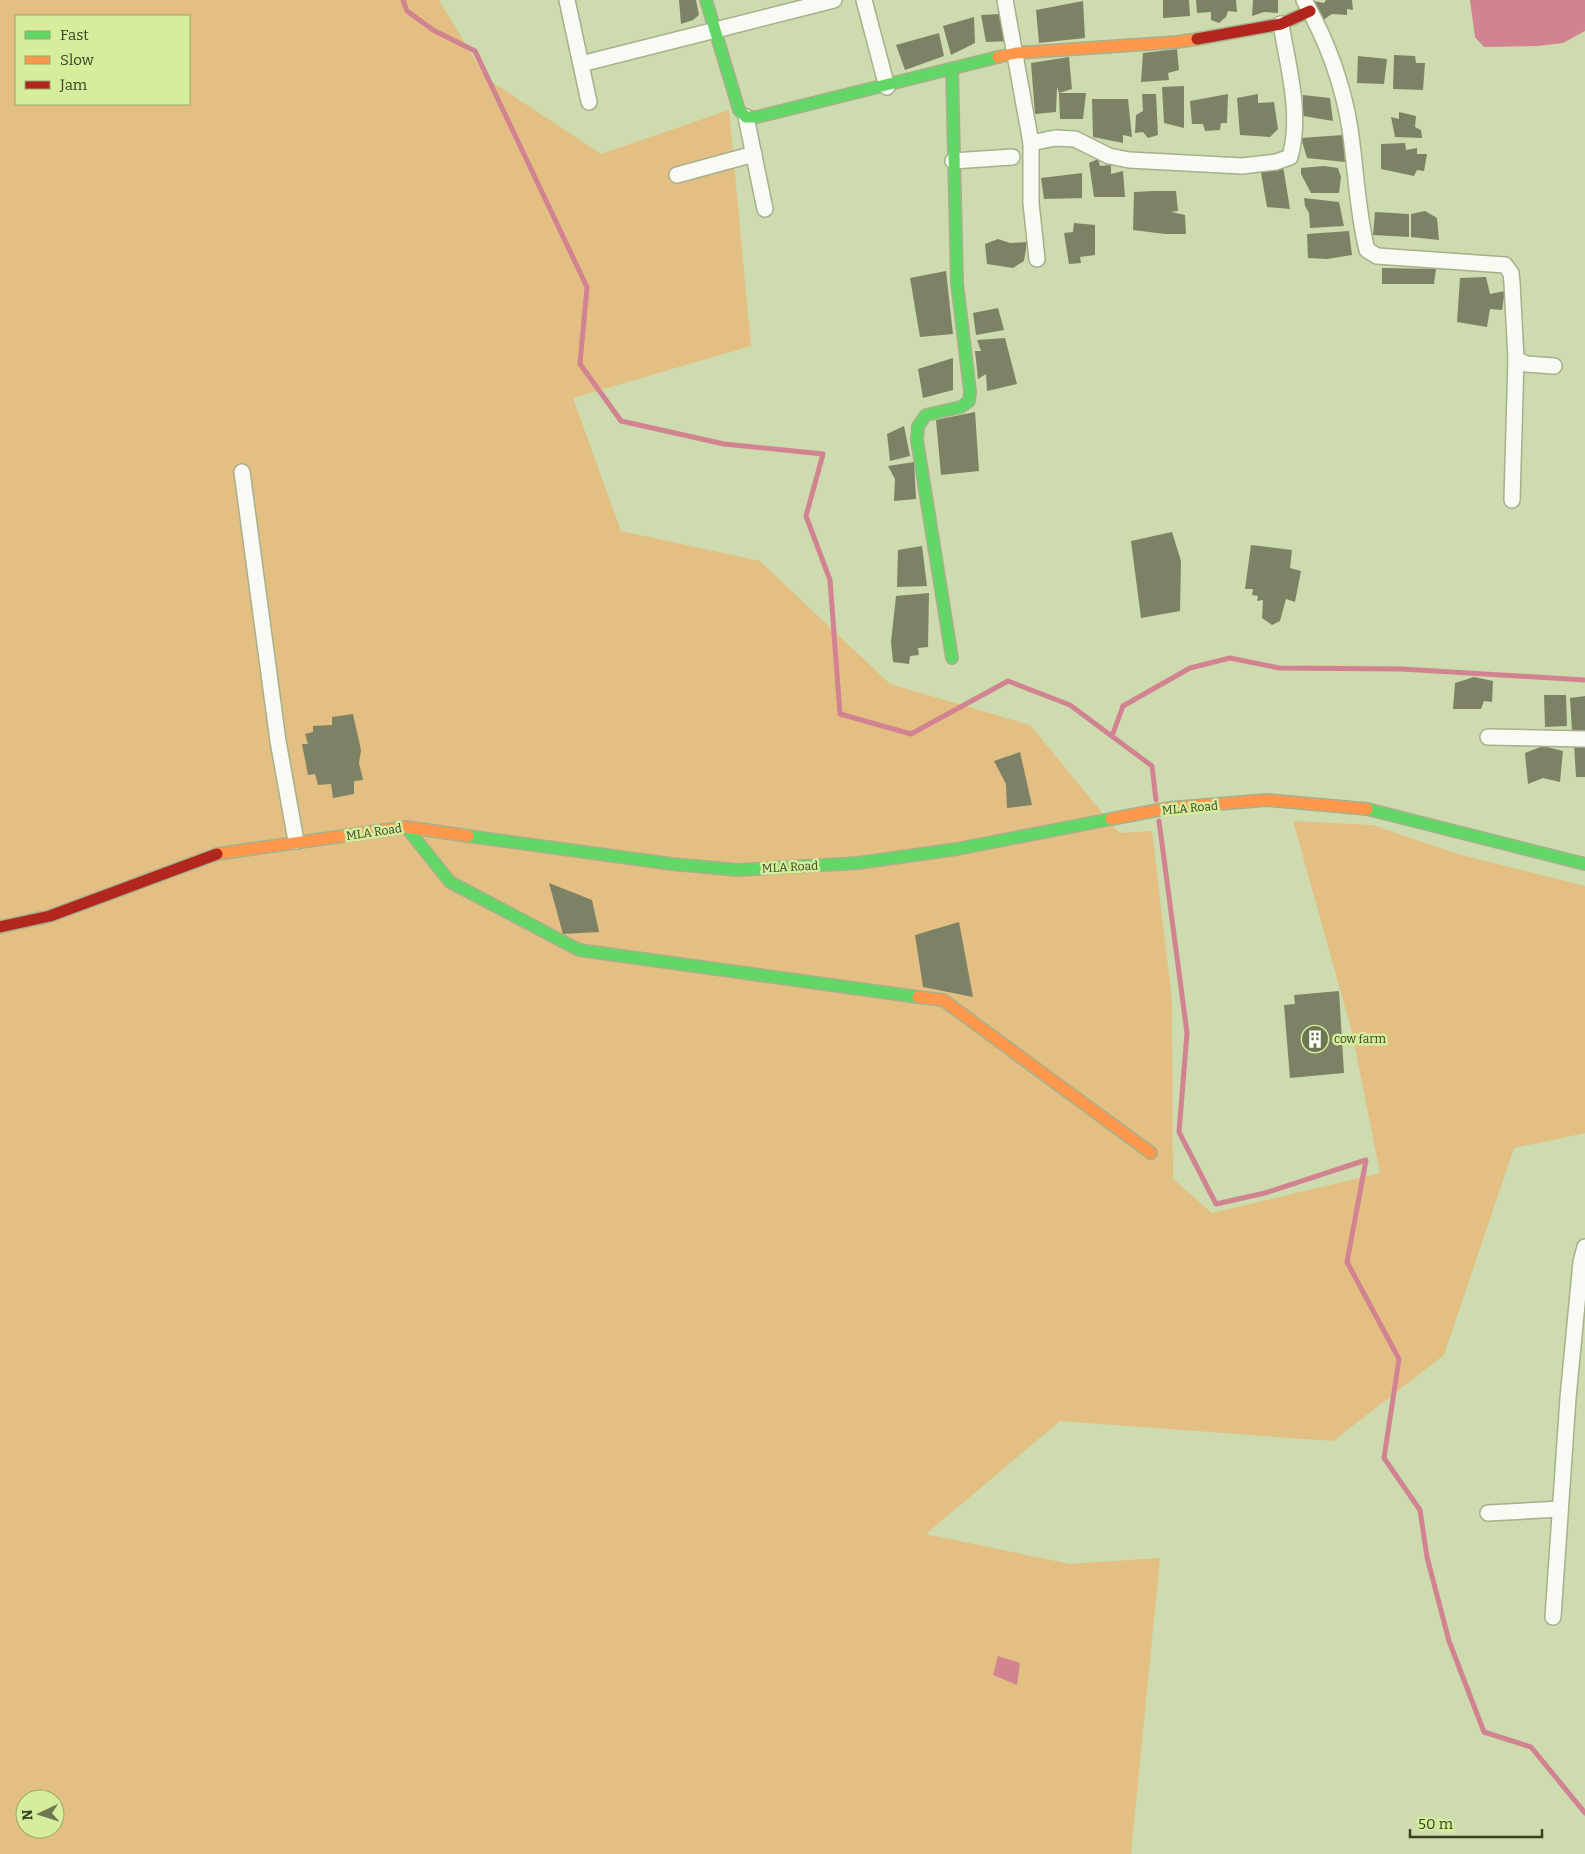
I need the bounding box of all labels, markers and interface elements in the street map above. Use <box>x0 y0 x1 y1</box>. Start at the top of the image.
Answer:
legend <box>15 15 190 105</box>
text: Fast <box>60 26 89 44</box>
text: Slow <box>60 51 95 69</box>
text: Jam <box>59 76 88 94</box>
street label: MLA Road <box>1161 799 1219 817</box>
street label: MLA Road <box>345 821 403 843</box>
street label: MLA Road <box>762 859 818 875</box>
building icon: cow farm <box>1300 1024 1330 1054</box>
place label: cow farm <box>1334 1032 1386 1046</box>
north arrow <box>15 1789 65 1839</box>
scale bar <box>1410 1806 1542 1838</box>
text: N <box>19 1809 36 1821</box>
text: 50 m <box>1418 1815 1454 1833</box>

